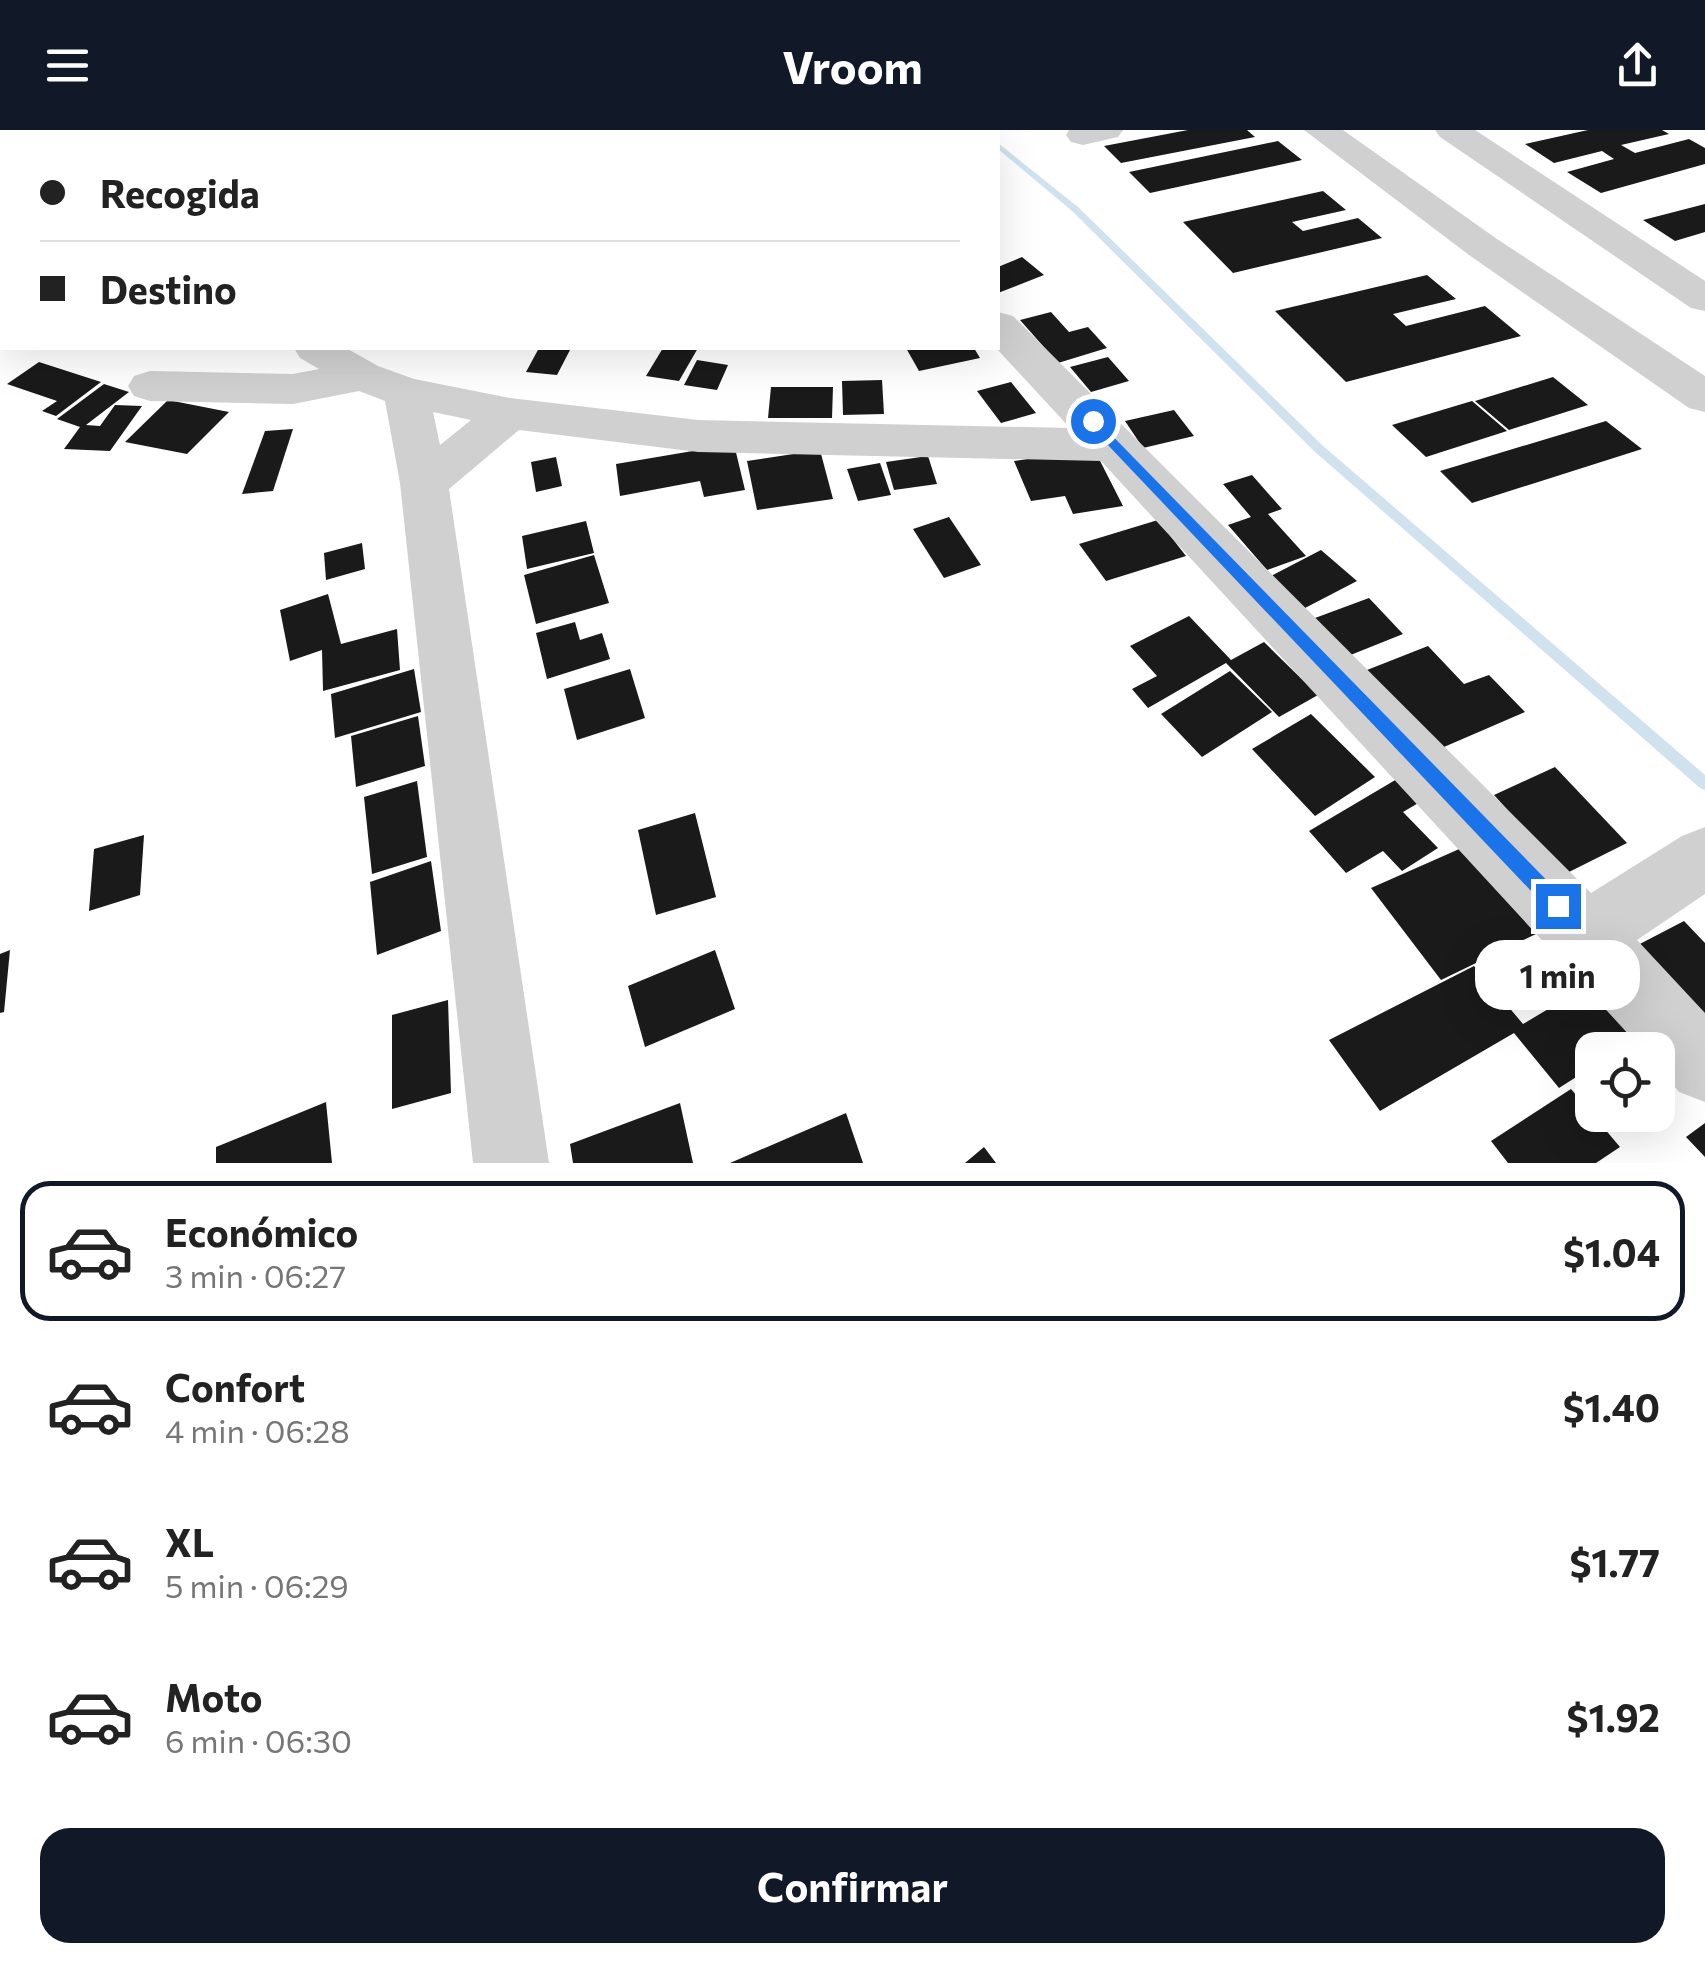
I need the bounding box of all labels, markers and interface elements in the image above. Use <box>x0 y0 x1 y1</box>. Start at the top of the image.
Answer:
icon: menu <box>40 38 95 93</box>
text: Vroom <box>782 38 923 93</box>
icon: share <box>1610 38 1665 93</box>
text: Recogida <box>100 169 260 216</box>
text: Destino <box>100 265 237 312</box>
route start <box>1071 399 1116 444</box>
route end <box>1536 884 1581 929</box>
callout: 1 min <box>1476 941 1640 1011</box>
text: 1 min <box>1520 955 1595 995</box>
map controls <box>1575 1032 1675 1132</box>
button: locate <box>1575 1032 1675 1132</box>
icon: car <box>45 1206 135 1296</box>
text: Económico <box>165 1208 358 1255</box>
text: $1.04 <box>1563 1228 1660 1275</box>
text: 3 min · 06:27 <box>165 1255 346 1295</box>
icon: car <box>45 1361 135 1451</box>
text: Confort <box>165 1363 305 1410</box>
text: $1.40 <box>1563 1383 1660 1430</box>
text: 4 min · 06:28 <box>165 1410 350 1450</box>
icon: car <box>45 1516 135 1606</box>
text: XL <box>165 1518 214 1565</box>
text: $1.77 <box>1570 1538 1660 1585</box>
text: 5 min · 06:29 <box>165 1565 349 1605</box>
icon: car <box>45 1671 135 1761</box>
text: Moto <box>165 1673 263 1720</box>
text: $1.92 <box>1567 1693 1660 1740</box>
text: 6 min · 06:30 <box>165 1720 352 1760</box>
button: Confirmar <box>40 1828 1665 1943</box>

